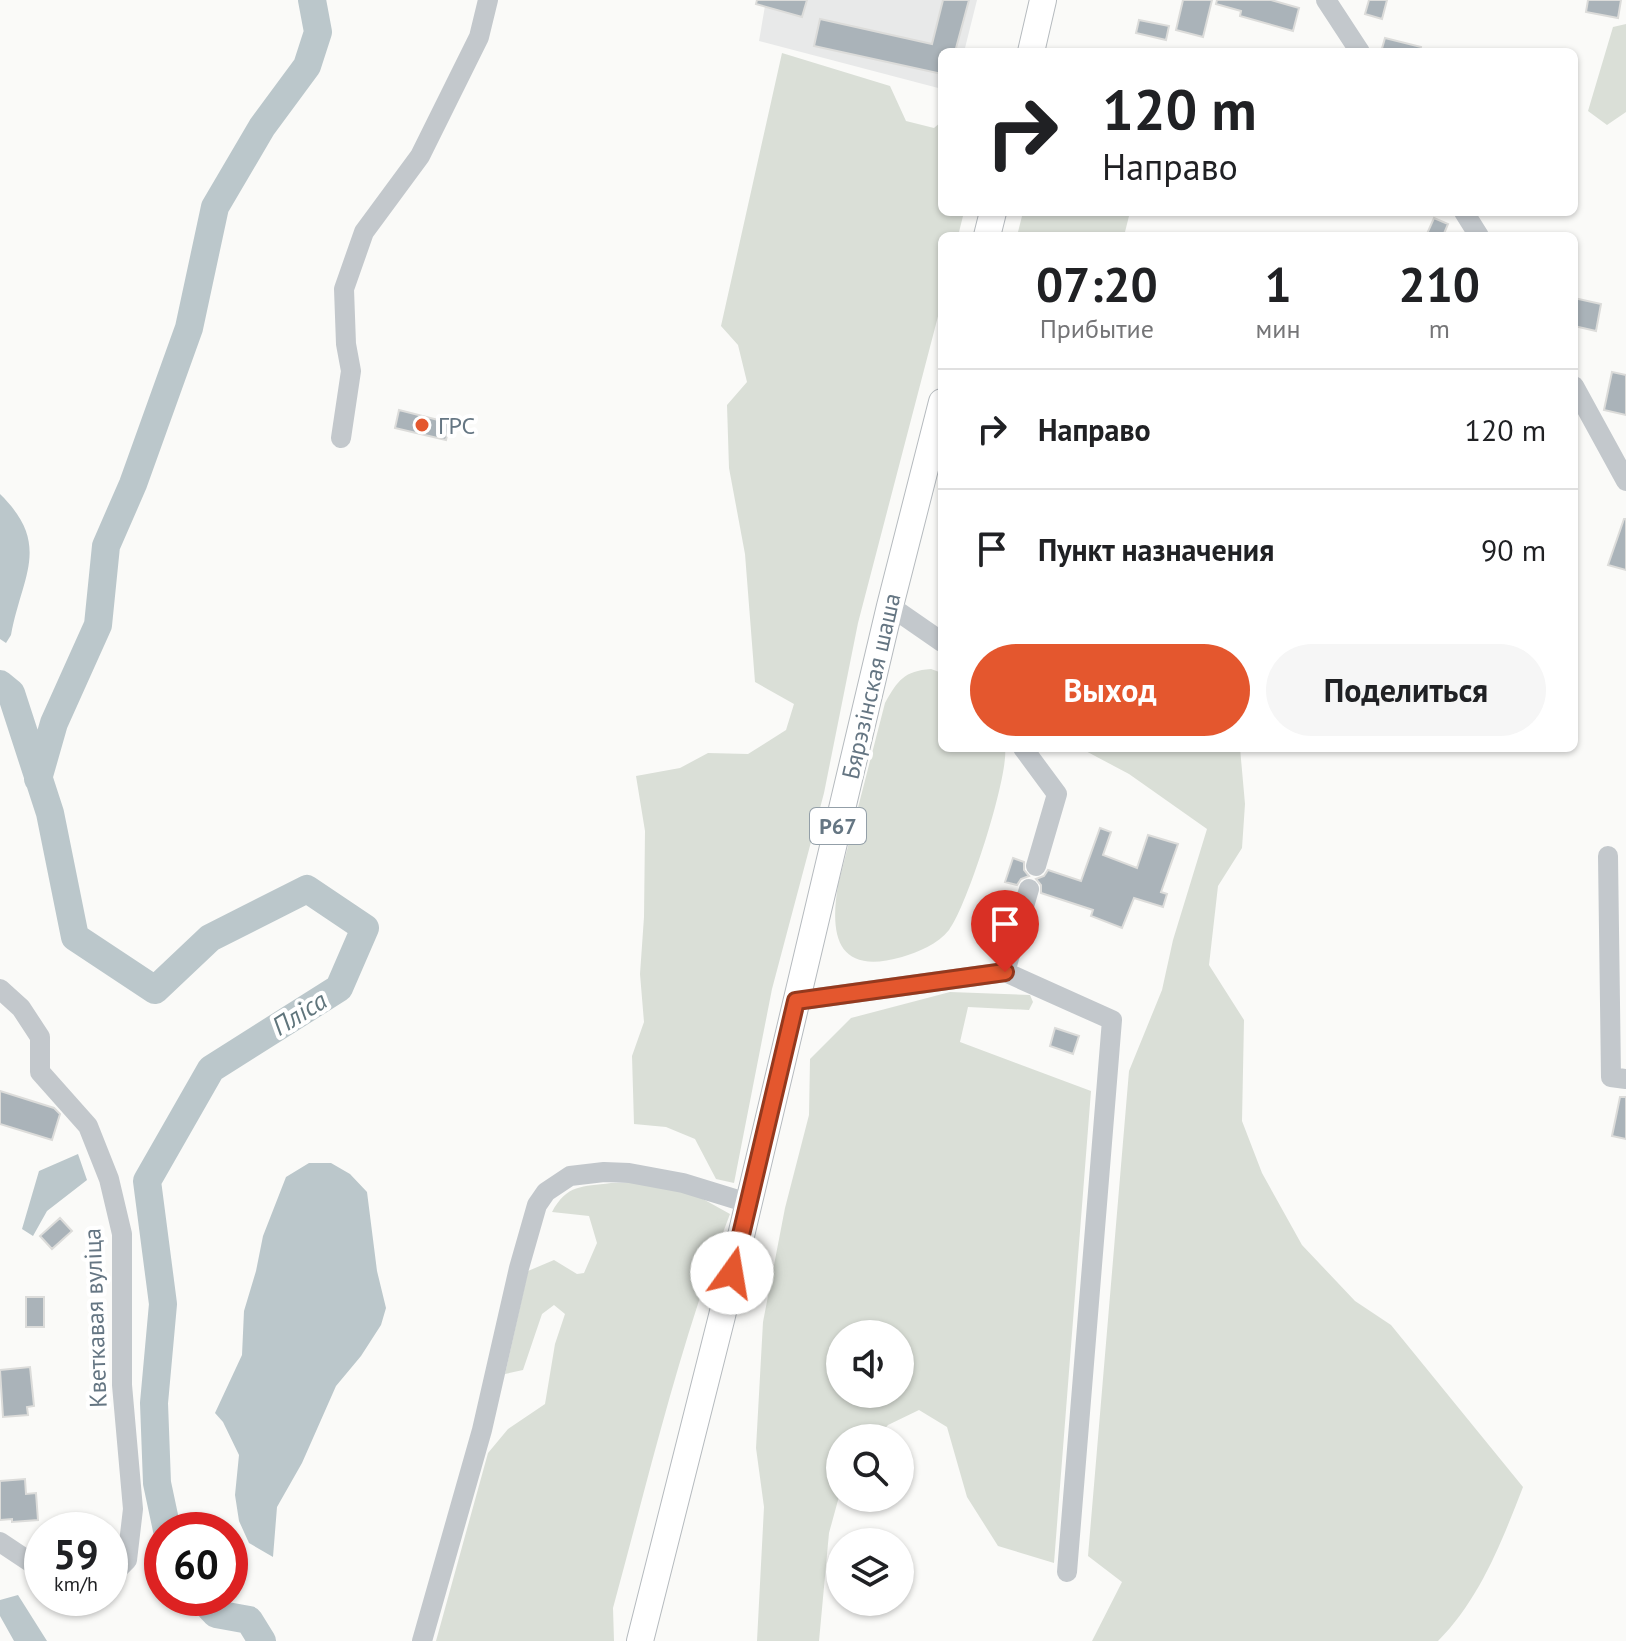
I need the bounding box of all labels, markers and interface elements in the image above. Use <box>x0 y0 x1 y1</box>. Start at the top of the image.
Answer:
text: 120 m <box>1102 73 1257 145</box>
icon: right <box>970 80 1074 184</box>
text: Направо <box>1102 143 1238 190</box>
text: 07:20 <box>1036 253 1158 315</box>
text: 1 <box>1264 253 1292 315</box>
text: 210 <box>1398 253 1480 315</box>
text: Прибытие <box>1040 312 1154 345</box>
text: мин <box>1256 312 1301 345</box>
text: m <box>1429 312 1450 345</box>
icon: right <box>970 407 1014 451</box>
place label: ГРС <box>438 410 475 441</box>
text: Направо <box>1038 410 1151 449</box>
text: 120 m <box>1465 410 1546 449</box>
marker: ГРС <box>413 416 431 434</box>
icon: arrive <box>970 527 1014 571</box>
text: Пункт назначения <box>1038 530 1274 569</box>
text: 90 m <box>1481 530 1546 569</box>
street label: Бярэзінская шаша <box>835 590 907 782</box>
button: Выход <box>970 644 1250 736</box>
button: Поделиться <box>1266 644 1546 736</box>
road number: Р67 <box>810 808 866 844</box>
pin <box>971 890 1039 972</box>
icon: arrive <box>983 902 1027 946</box>
water label: Пліса <box>265 983 333 1043</box>
street label: Кветкавая вуліца <box>76 1228 114 1408</box>
position arrow <box>690 1231 774 1315</box>
map controls <box>826 1320 914 1616</box>
button: sound <box>826 1320 914 1408</box>
button: search <box>826 1424 914 1512</box>
speed limit sign: 60 <box>144 1512 248 1616</box>
text: 59 <box>53 1528 99 1580</box>
button: layers <box>826 1528 914 1616</box>
text: km/h <box>54 1571 98 1597</box>

